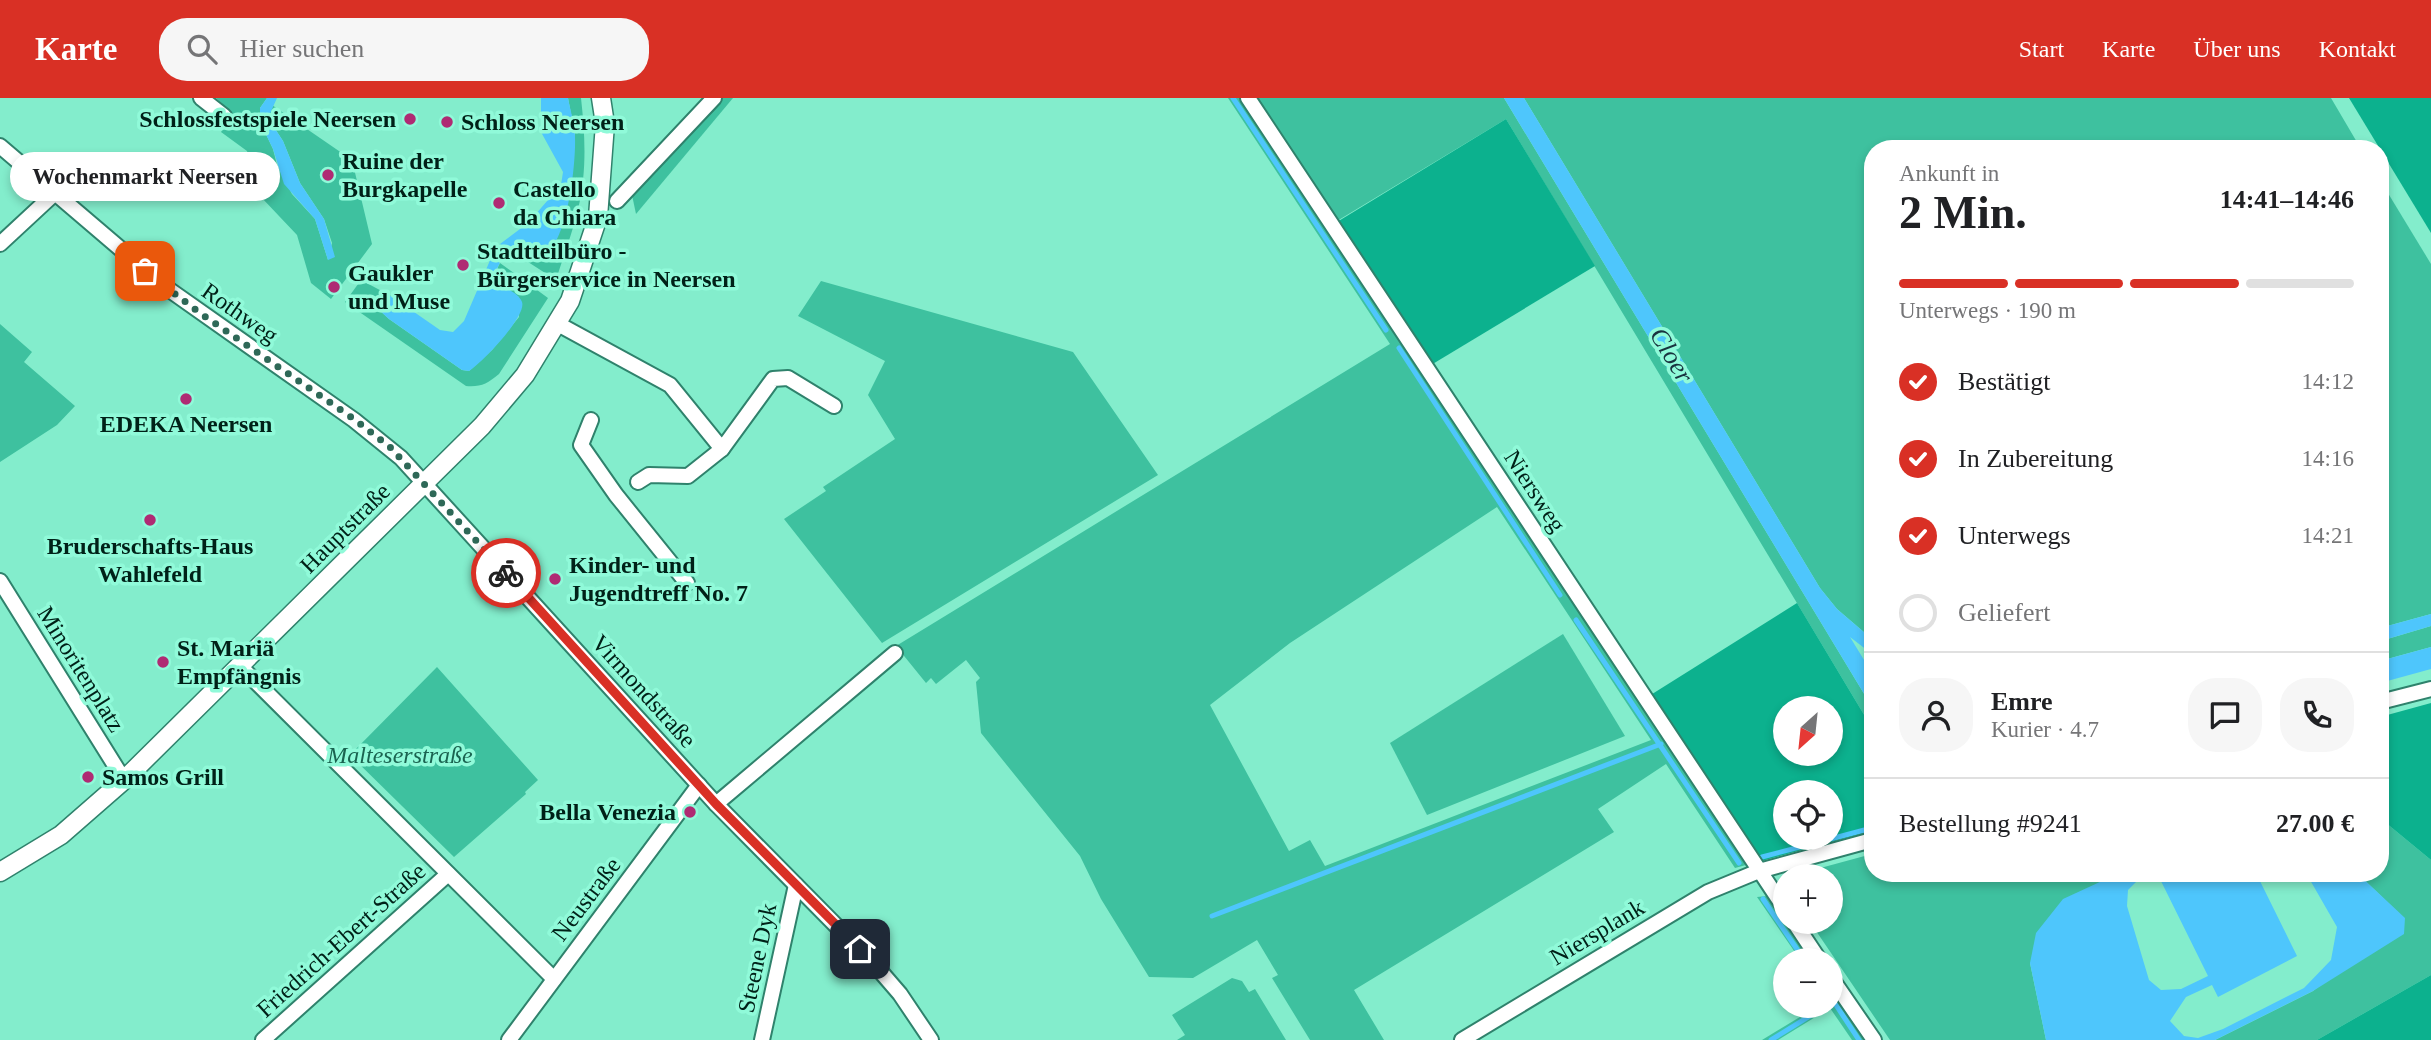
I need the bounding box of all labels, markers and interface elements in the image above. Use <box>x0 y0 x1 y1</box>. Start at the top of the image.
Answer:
search box <box>159 18 649 81</box>
icon: search <box>183 30 221 68</box>
text: Karte <box>35 31 117 67</box>
text: Hier suchen <box>239 34 364 63</box>
text: Start <box>2019 36 2064 62</box>
text: Karte <box>2102 36 2155 62</box>
text: Über uns <box>2193 36 2281 62</box>
text: Kontakt <box>2319 36 2396 62</box>
place label: Schlossfestspiele Neersen <box>139 106 396 132</box>
place label: Schloss Neersen <box>461 109 624 135</box>
marker: Schlossfestspiele Neersen <box>402 111 418 127</box>
marker: Schloss Neersen <box>439 114 455 130</box>
place label: Ruine der Burgkapelle <box>342 148 468 202</box>
callout: Wochenmarkt Neersen <box>10 152 280 201</box>
text: Ankunft in <box>1899 161 1999 186</box>
text: Wochenmarkt Neersen <box>32 164 258 189</box>
marker: Ruine der Burgkapelle <box>320 167 336 183</box>
place label: Castello da Chiara <box>513 176 616 230</box>
text: 14:41–14:46 <box>2220 185 2354 214</box>
text: 2 Min. <box>1899 187 2027 238</box>
marker: Castello da Chiara <box>491 195 507 211</box>
place label: Stadtteilbüro - Bürgerservice in Neersen <box>477 238 736 292</box>
pin <box>115 241 175 301</box>
icon: bag <box>126 252 164 290</box>
marker: Stadtteilbüro - Bürgerservice in Neersen <box>455 257 471 273</box>
place label: Gaukler und Muse <box>348 260 450 314</box>
street label: Rothweg <box>197 277 283 349</box>
marker: Gaukler und Muse <box>326 279 342 295</box>
text: Unterwegs · 190 m <box>1899 298 2076 323</box>
water label: Cloer <box>1644 322 1700 389</box>
icon: check <box>1899 363 1937 401</box>
text: Bestätigt <box>1958 367 2050 396</box>
text: 14:12 <box>2302 369 2354 394</box>
marker: EDEKA Neersen <box>178 391 194 407</box>
place label: EDEKA Neersen <box>100 411 272 437</box>
icon: check <box>1899 440 1937 478</box>
text: In Zubereitung <box>1958 444 2113 473</box>
street label: Niersweg <box>1499 445 1571 537</box>
text: 14:16 <box>2302 446 2354 471</box>
street label: Hauptstraße <box>295 478 395 578</box>
marker: Bruderschafts-Haus Wahlefeld <box>142 512 158 528</box>
icon: check <box>1899 517 1937 555</box>
text: Unterwegs <box>1958 521 2071 550</box>
text: 14:21 <box>2302 523 2354 548</box>
place label: Bruderschafts-Haus Wahlefeld <box>47 533 253 587</box>
courier <box>471 538 541 608</box>
place label: Kinder- und Jugendtreff No. 7 <box>569 552 748 606</box>
icon: bike <box>487 554 525 592</box>
marker: Kinder- und Jugendtreff No. 7 <box>547 571 563 587</box>
text: Geliefert <box>1958 598 2050 627</box>
street label: Minoritenplatz <box>32 602 130 736</box>
street label: Virmondstraße <box>587 629 701 753</box>
place label: St. Mariä Empfängnis <box>177 635 301 689</box>
marker: St. Mariä Empfängnis <box>155 654 171 670</box>
button: person <box>1899 678 1973 752</box>
button: chat <box>2188 678 2262 752</box>
button: phone <box>2280 678 2354 752</box>
text: Emre <box>1991 687 2053 716</box>
north arrow <box>1773 696 1843 766</box>
map controls <box>1773 696 1843 1018</box>
text: Kurier · 4.7 <box>1991 717 2099 742</box>
park label: Malteserstraße <box>326 742 473 768</box>
place label: Samos Grill <box>102 764 224 790</box>
marker: Samos Grill <box>80 769 96 785</box>
button: locate <box>1773 780 1843 850</box>
place label: Bella Venezia <box>539 799 676 825</box>
marker: Bella Venezia <box>682 804 698 820</box>
text: Bestellung #9241 <box>1899 809 2082 838</box>
text: 27.00 € <box>2276 809 2354 838</box>
street label: Neustraße <box>546 852 626 946</box>
street label: Friedrich-Ebert-Straße <box>252 858 430 1022</box>
button: + <box>1773 864 1843 934</box>
street label: Niersplank <box>1545 894 1649 970</box>
street label: Steene Dyk <box>733 901 781 1015</box>
pin <box>830 919 890 979</box>
icon: home <box>841 930 879 968</box>
button: − <box>1773 948 1843 1018</box>

